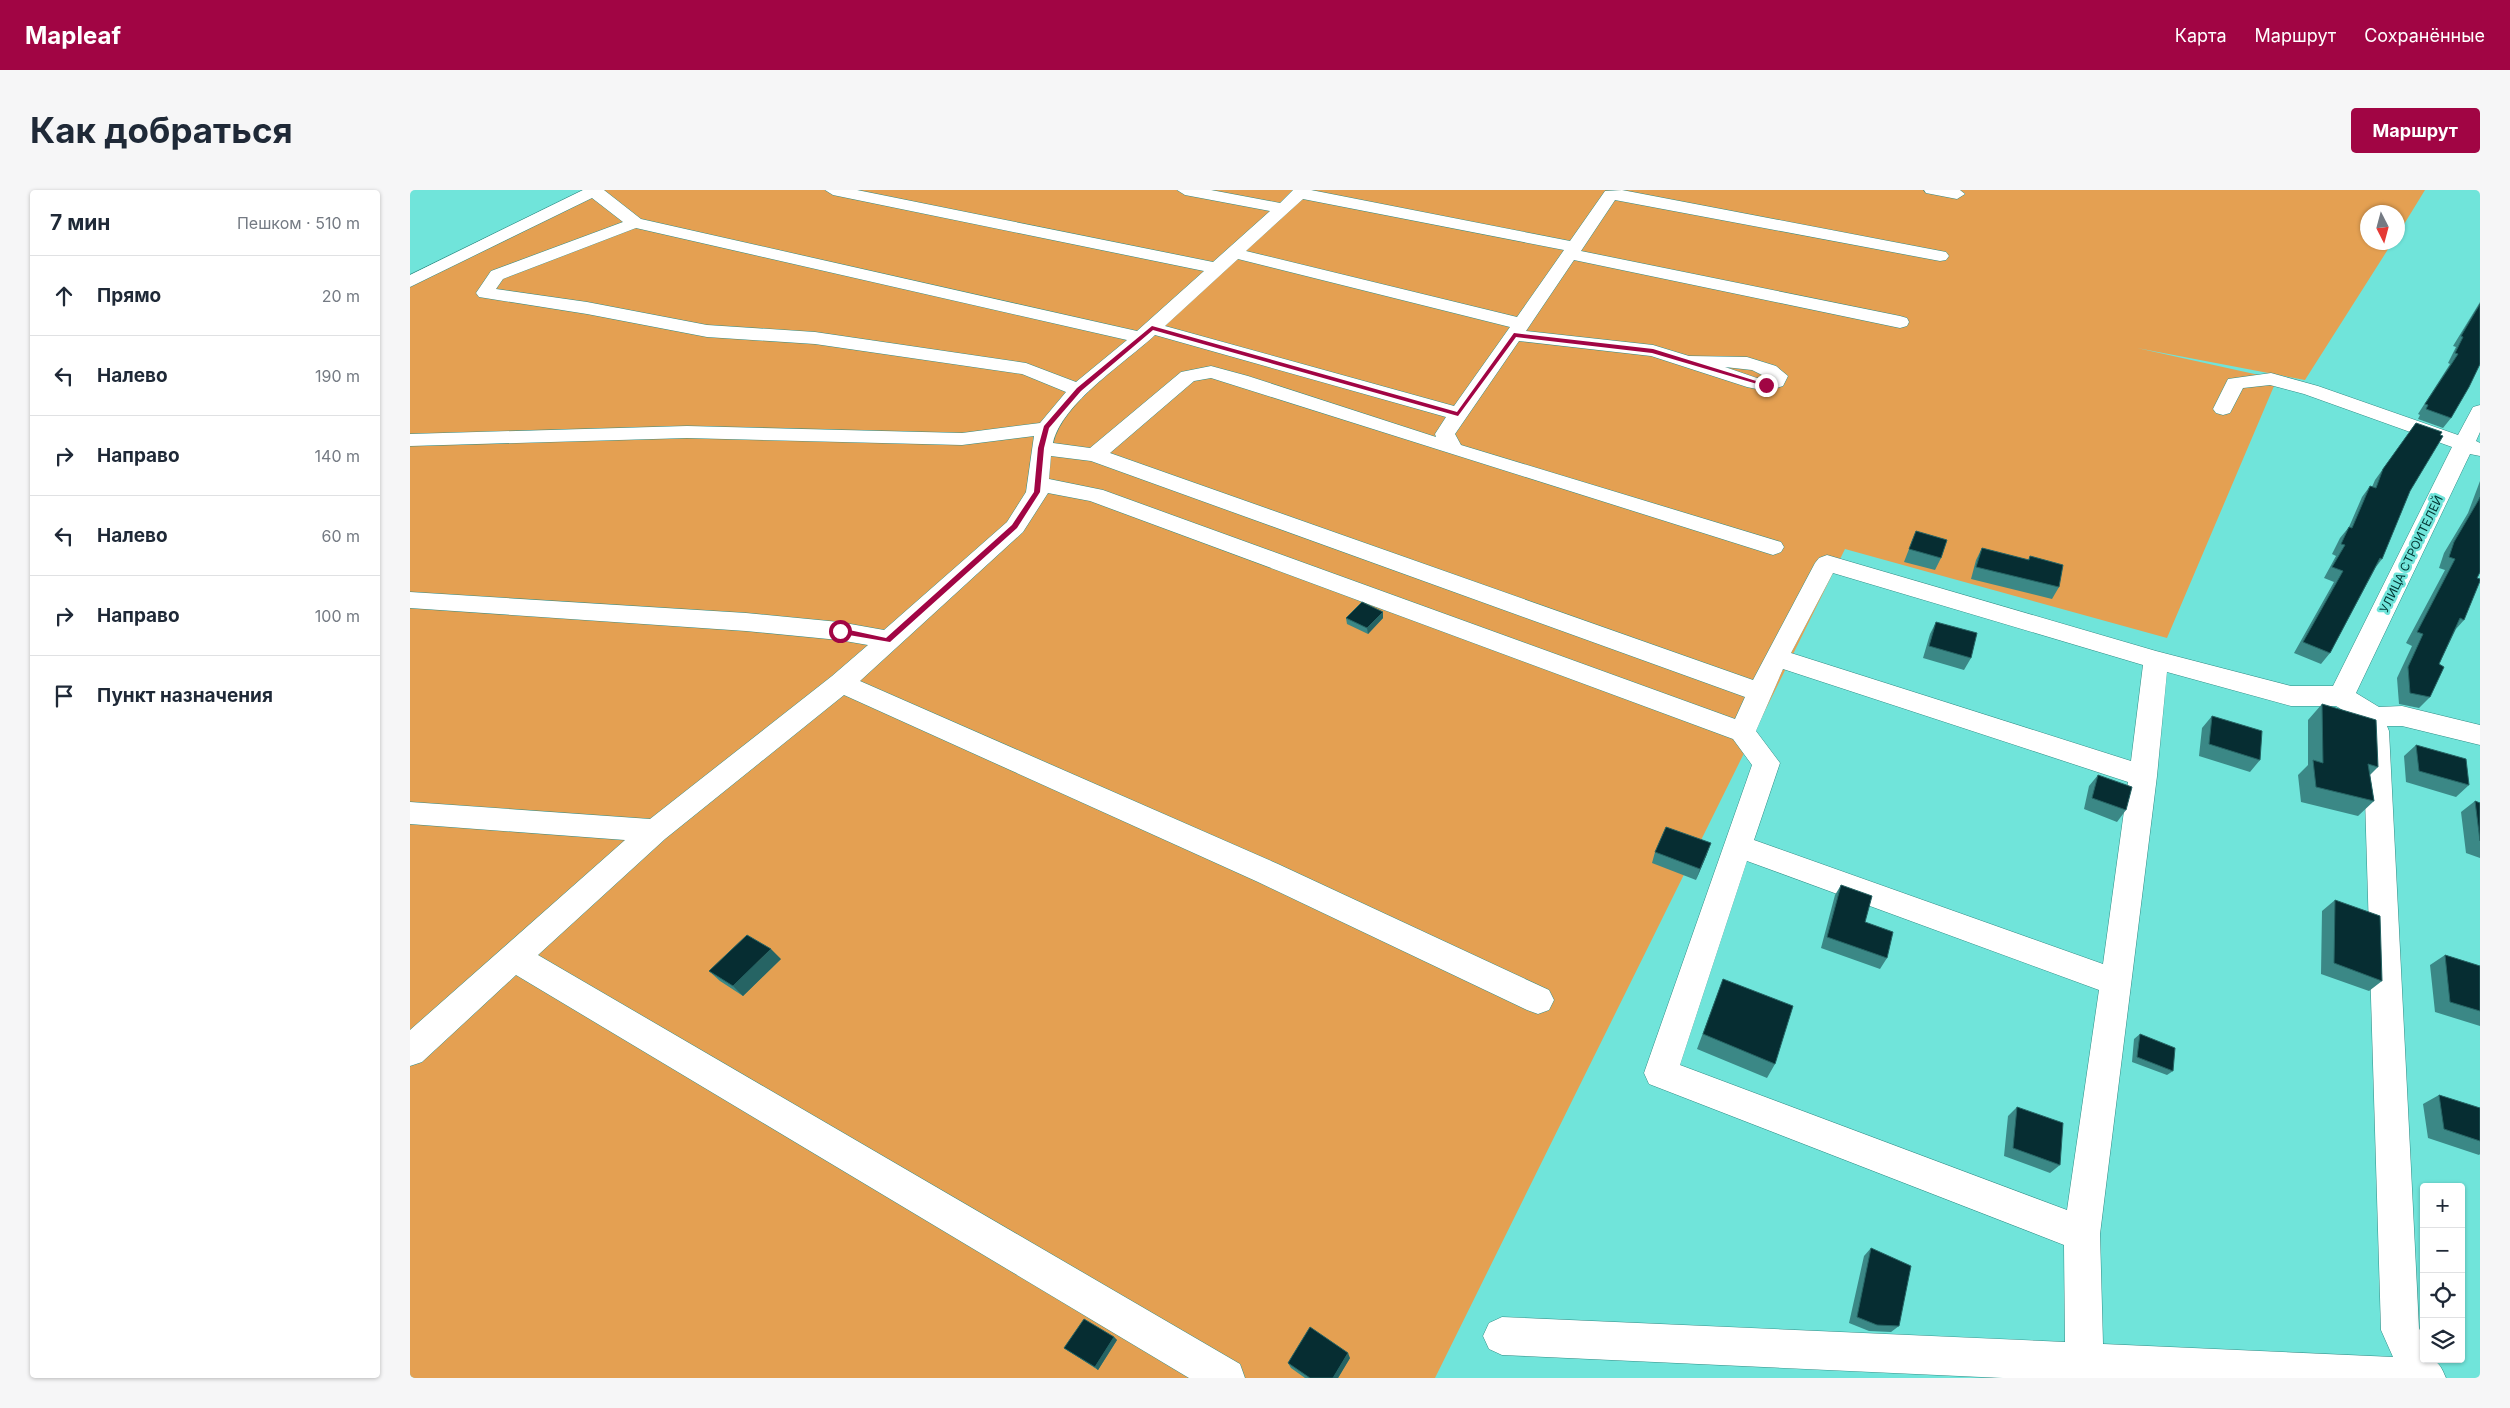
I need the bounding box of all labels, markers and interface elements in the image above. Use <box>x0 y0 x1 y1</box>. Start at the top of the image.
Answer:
text: Mapleaf <box>25 21 121 50</box>
text: Карта <box>2175 25 2227 46</box>
text: Маршрут <box>2255 25 2336 46</box>
text: Сохранённые <box>2364 25 2485 46</box>
button: Маршрут <box>2351 108 2480 153</box>
text: Как добраться <box>30 109 293 151</box>
north arrow <box>2360 205 2405 250</box>
text: 7 мин <box>50 210 110 235</box>
text: Пешком · 510 m <box>237 213 360 233</box>
icon: ahead <box>50 282 78 310</box>
text: Прямо <box>97 284 161 307</box>
text: 20 m <box>322 286 360 306</box>
icon: left <box>50 362 78 390</box>
text: Налево <box>97 364 168 387</box>
text: 190 m <box>315 366 360 386</box>
route end <box>1755 374 1778 397</box>
icon: right <box>50 442 78 470</box>
text: Направо <box>97 444 180 467</box>
text: 140 m <box>315 446 360 466</box>
street label: УЛИЦА СТРОИТЕЛЕЙ <box>2376 493 2446 615</box>
icon: left <box>50 522 78 550</box>
text: Налево <box>97 524 168 547</box>
text: 60 m <box>321 526 360 546</box>
icon: right <box>50 602 78 630</box>
text: Направо <box>97 604 180 627</box>
text: 100 m <box>315 606 360 626</box>
route start <box>829 620 852 643</box>
icon: arrive <box>50 682 78 710</box>
text: Пункт назначения <box>97 684 273 707</box>
map controls <box>2420 1183 2465 1363</box>
button: + <box>2420 1183 2465 1228</box>
button: − <box>2420 1228 2465 1273</box>
button: locate <box>2420 1273 2465 1318</box>
button: layers <box>2420 1318 2465 1363</box>

